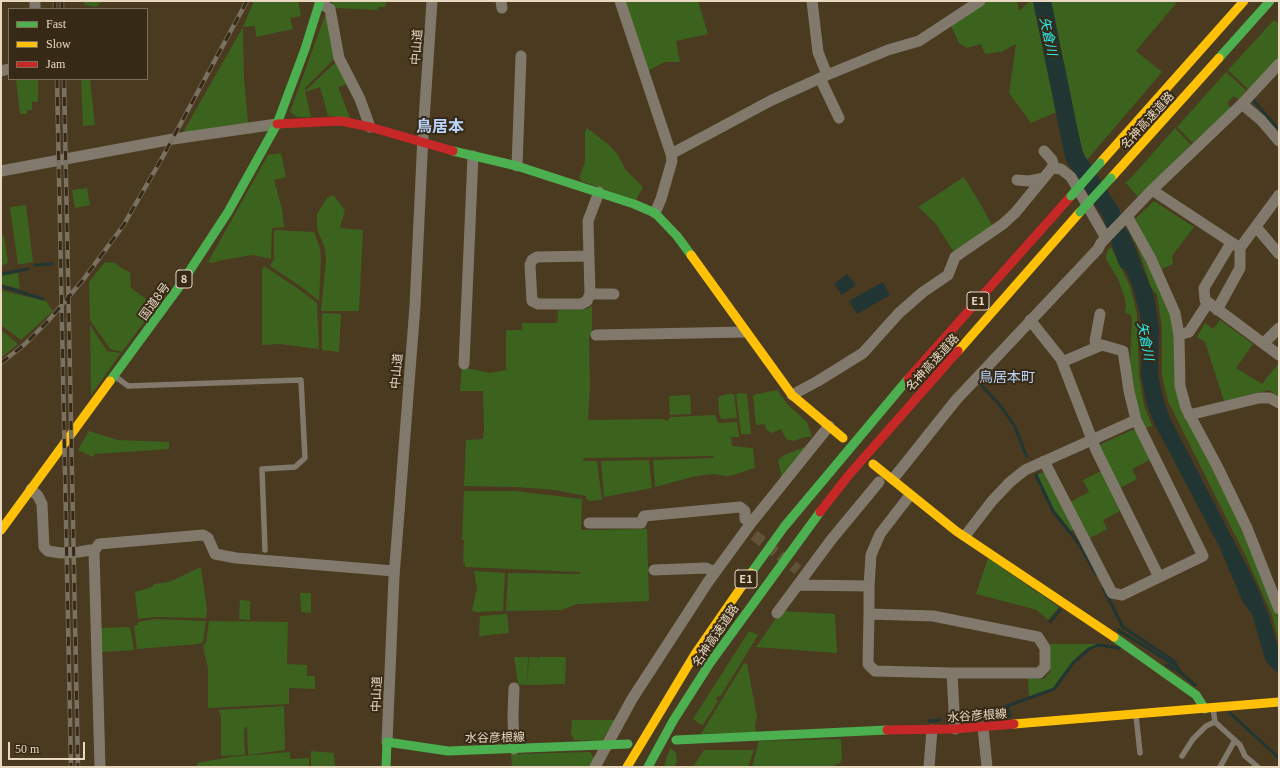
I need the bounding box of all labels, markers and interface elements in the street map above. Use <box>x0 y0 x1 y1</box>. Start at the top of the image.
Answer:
legend <box>8 8 148 80</box>
water label: 矢倉川 <box>1037 15 1061 57</box>
text: Fast <box>46 17 66 31</box>
street label: 中山道 <box>408 29 424 65</box>
text: Slow <box>46 37 71 51</box>
text: Jam <box>46 57 65 71</box>
street label: 名神高速道路 <box>1118 88 1176 152</box>
district label: 鳥居本 <box>416 116 464 136</box>
road number: 8 <box>176 270 192 288</box>
street label: 国道8号 <box>136 280 172 322</box>
road number: E1 <box>967 292 989 310</box>
water label: 矢倉川 <box>1135 320 1157 362</box>
street label: 名神高速道路 <box>903 330 961 394</box>
street label: 中山道 <box>387 352 405 390</box>
district label: 鳥居本町 <box>979 369 1035 385</box>
road number: E1 <box>735 570 757 588</box>
street label: 名神高速道路 <box>689 601 741 669</box>
street label: 中山道 <box>368 676 384 712</box>
street label: 水谷彦根線 <box>947 706 1007 724</box>
street label: 水谷彦根線 <box>465 729 525 745</box>
scale bar <box>10 734 87 760</box>
text: 50 m <box>15 742 39 756</box>

